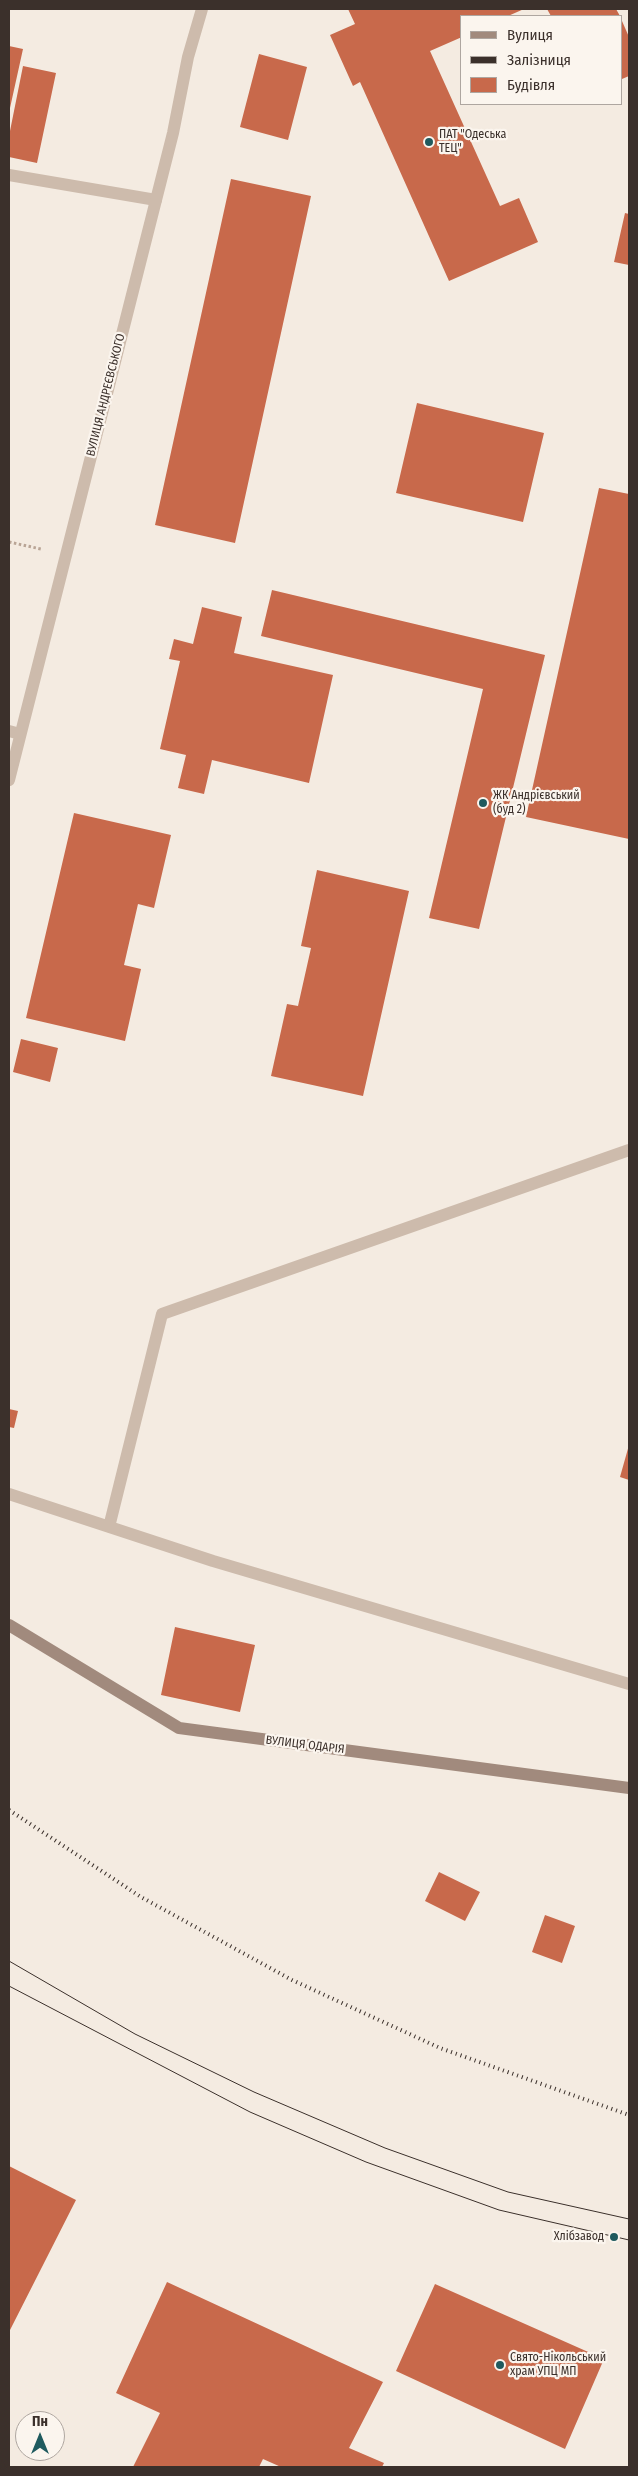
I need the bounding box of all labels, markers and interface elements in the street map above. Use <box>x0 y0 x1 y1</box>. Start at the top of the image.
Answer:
legend <box>460 15 623 105</box>
text: Вулиця <box>507 26 553 44</box>
text: Залізниця <box>507 51 571 69</box>
text: Будівля <box>507 76 555 94</box>
place label: ПАТ "Одеська ТЕЦ" <box>439 128 506 156</box>
marker: ПАТ "Одеська ТЕЦ" <box>423 136 435 148</box>
street label: ВУЛИЦЯ АНДРЕЄВСЬКОГО <box>84 332 128 458</box>
place label: ЖК Андрієвський (буд 2) <box>493 789 580 817</box>
marker: ЖК Андрієвський (буд 2) <box>477 797 489 809</box>
street label: ВУЛИЦЯ ОДАРІЯ <box>265 1733 345 1757</box>
place label: Хлібзавод <box>554 2230 604 2244</box>
marker: Хлібзавод <box>608 2231 620 2243</box>
place label: Свято-Нікольський храм УПЦ МП <box>510 2351 606 2379</box>
marker: Свято-Нікольський храм УПЦ МП <box>494 2359 506 2371</box>
north arrow <box>15 2411 65 2461</box>
text: Пн <box>32 2413 48 2430</box>

